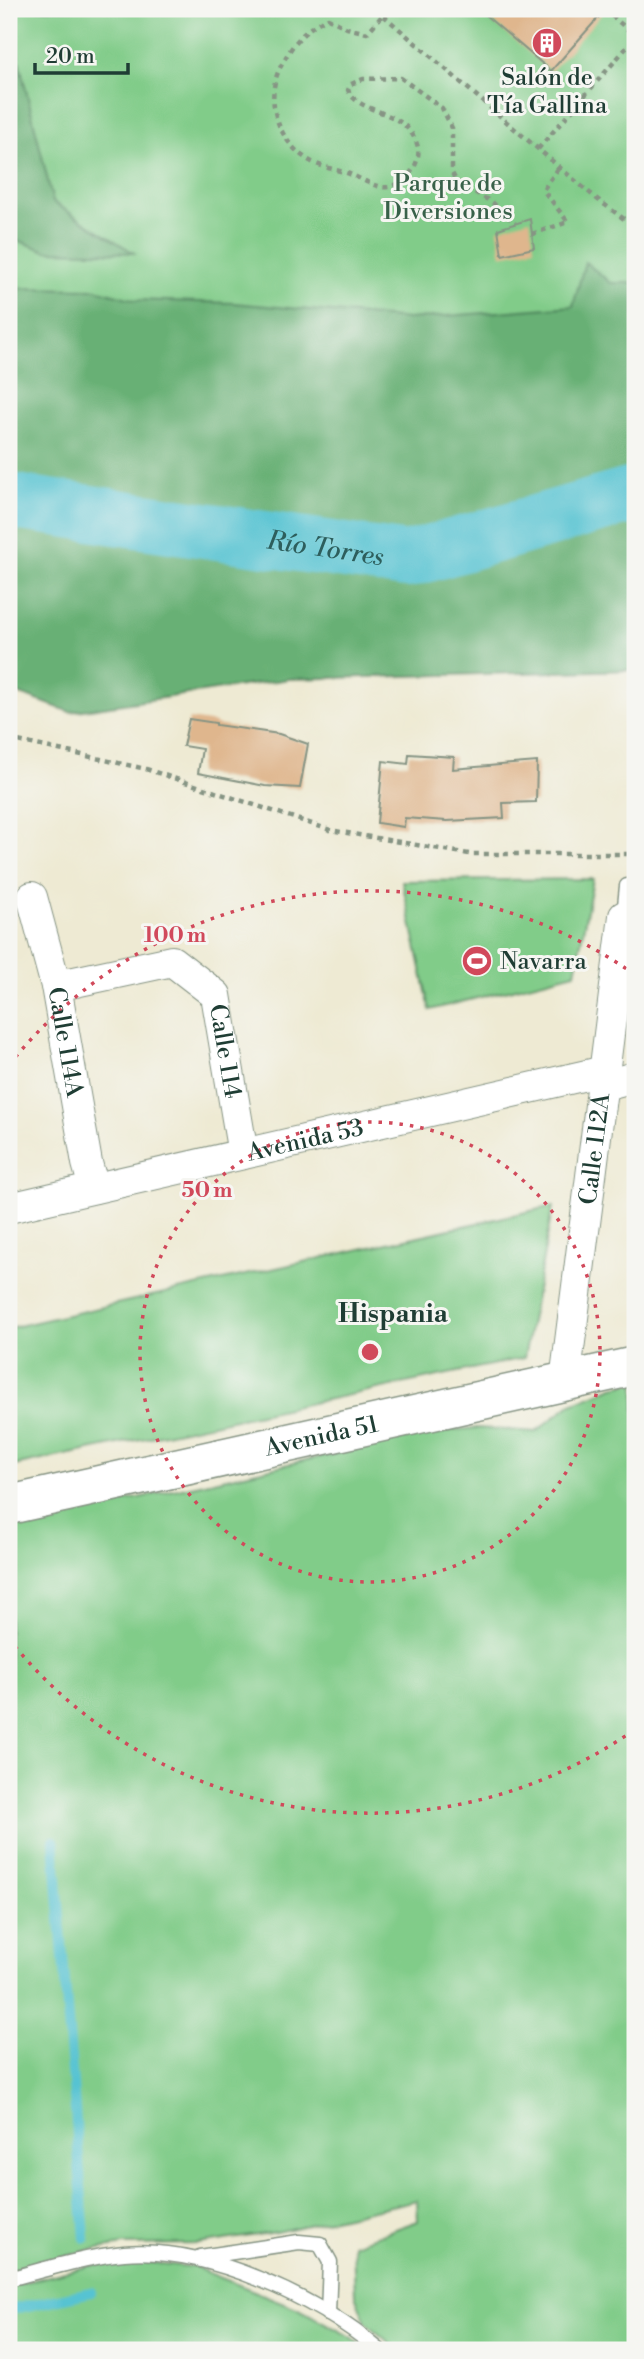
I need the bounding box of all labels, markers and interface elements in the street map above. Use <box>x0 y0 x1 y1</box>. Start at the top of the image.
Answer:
building icon: Salón de Tía Gallina <box>530 26 564 60</box>
scale bar <box>35 32 128 76</box>
text: 20 m <box>46 44 95 70</box>
place label: Salón de Tía Gallina <box>487 63 608 121</box>
park label: Parque de Diversiones <box>383 169 513 227</box>
water label: Río Torres <box>264 524 386 573</box>
text: 100 m <box>144 923 206 949</box>
sports icon: Navarra <box>460 944 494 978</box>
place label: Navarra <box>500 947 588 977</box>
street label: Calle 114A <box>40 985 89 1100</box>
street label: Calle 114 <box>202 1002 247 1100</box>
street label: Calle 112A <box>574 1091 617 1206</box>
street label: Avenida 53 <box>243 1113 367 1169</box>
text: 50 m <box>182 1178 232 1204</box>
district label: Hispania <box>338 1298 449 1330</box>
centre of rings <box>358 1340 382 1364</box>
street label: Avenida 51 <box>261 1409 382 1464</box>

